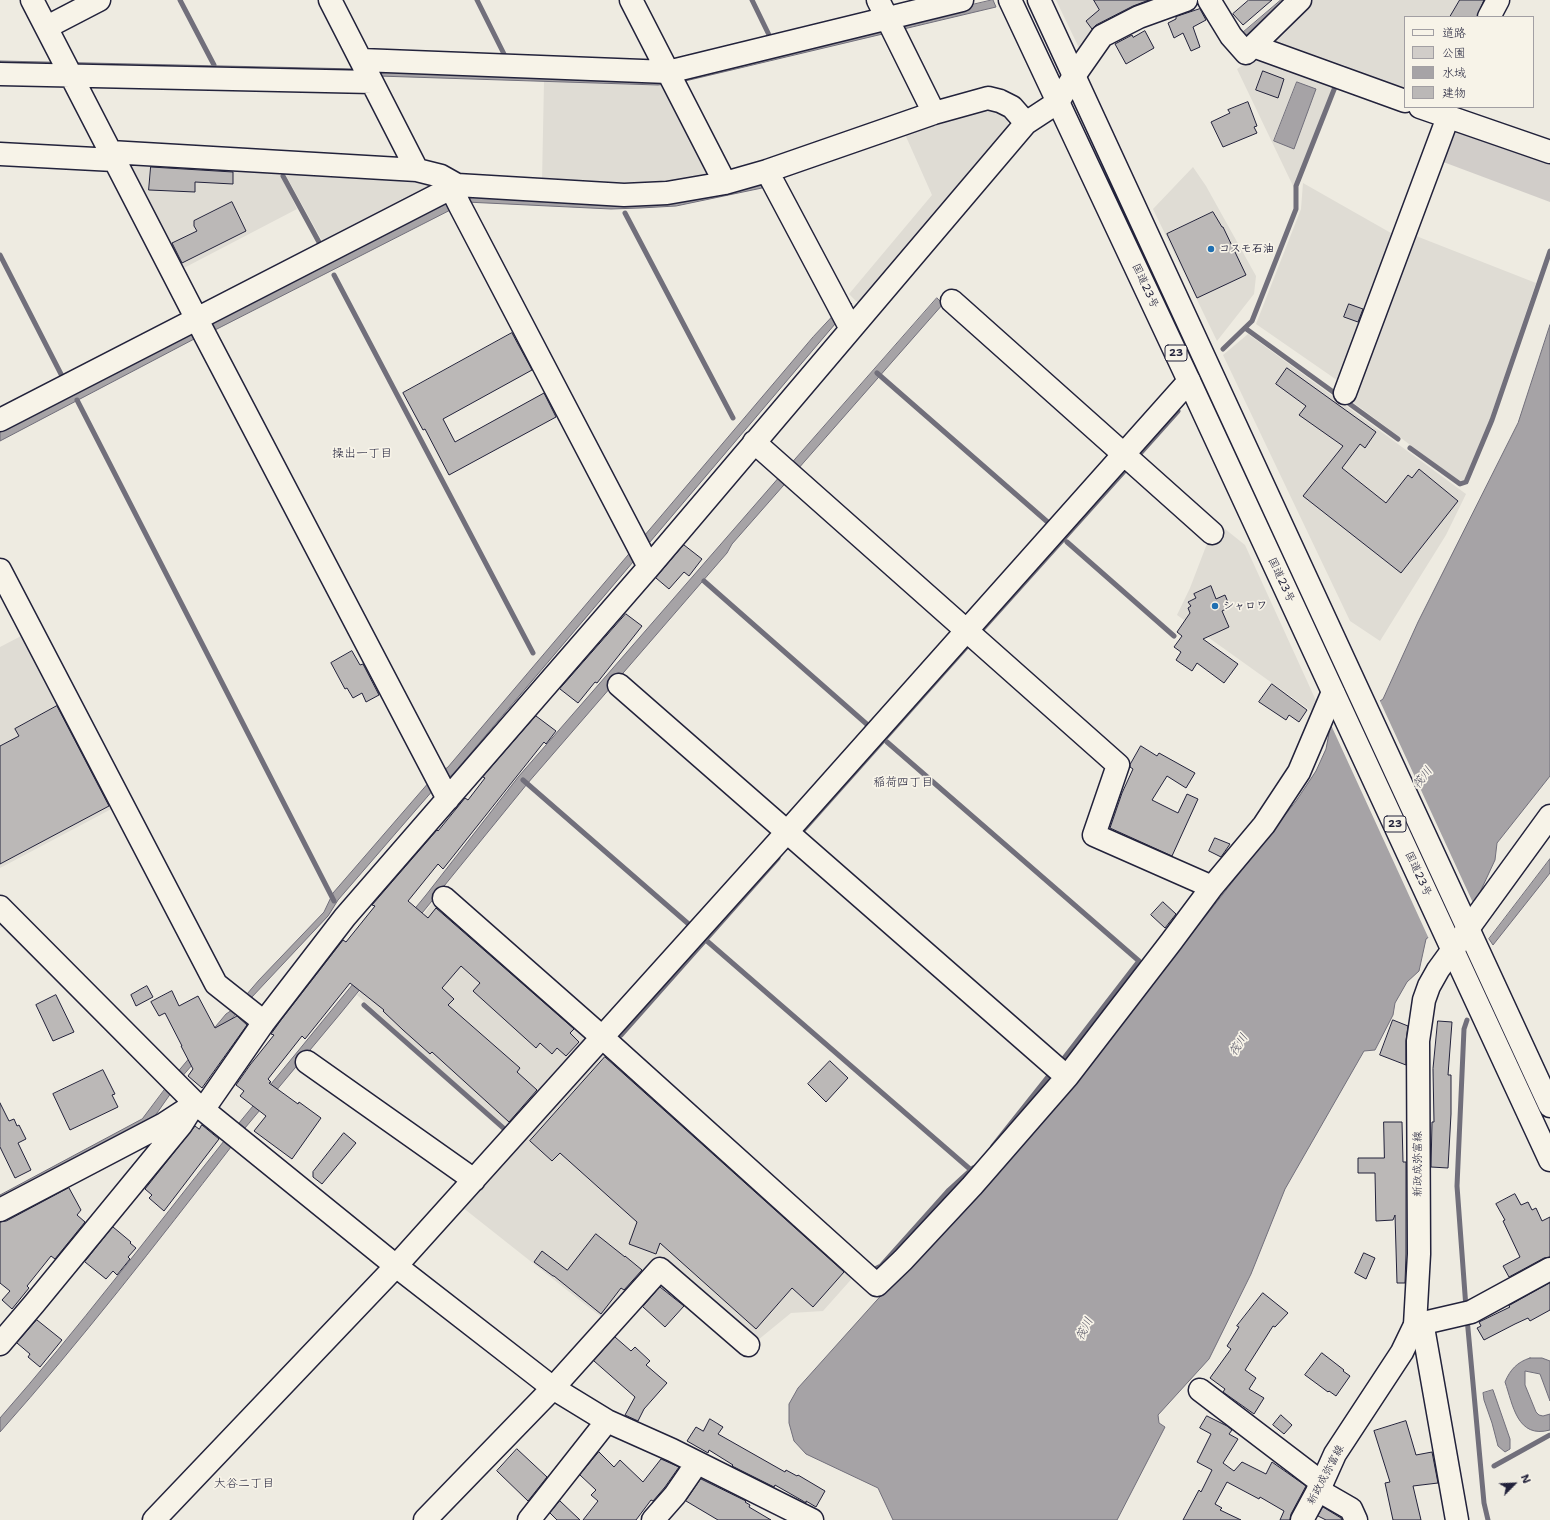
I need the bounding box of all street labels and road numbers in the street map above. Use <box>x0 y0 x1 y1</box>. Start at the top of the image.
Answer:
street label: 国道23号 <box>1129 262 1161 310</box>
road number: 23 <box>1165 345 1187 361</box>
street label: 国道23号 <box>1265 556 1297 604</box>
road number: 23 <box>1384 816 1406 832</box>
street label: 国道23号 <box>1402 850 1434 898</box>
street label: 新政成弥富線 <box>1411 1131 1425 1197</box>
street label: 新政成弥富線 <box>1305 1443 1347 1507</box>

